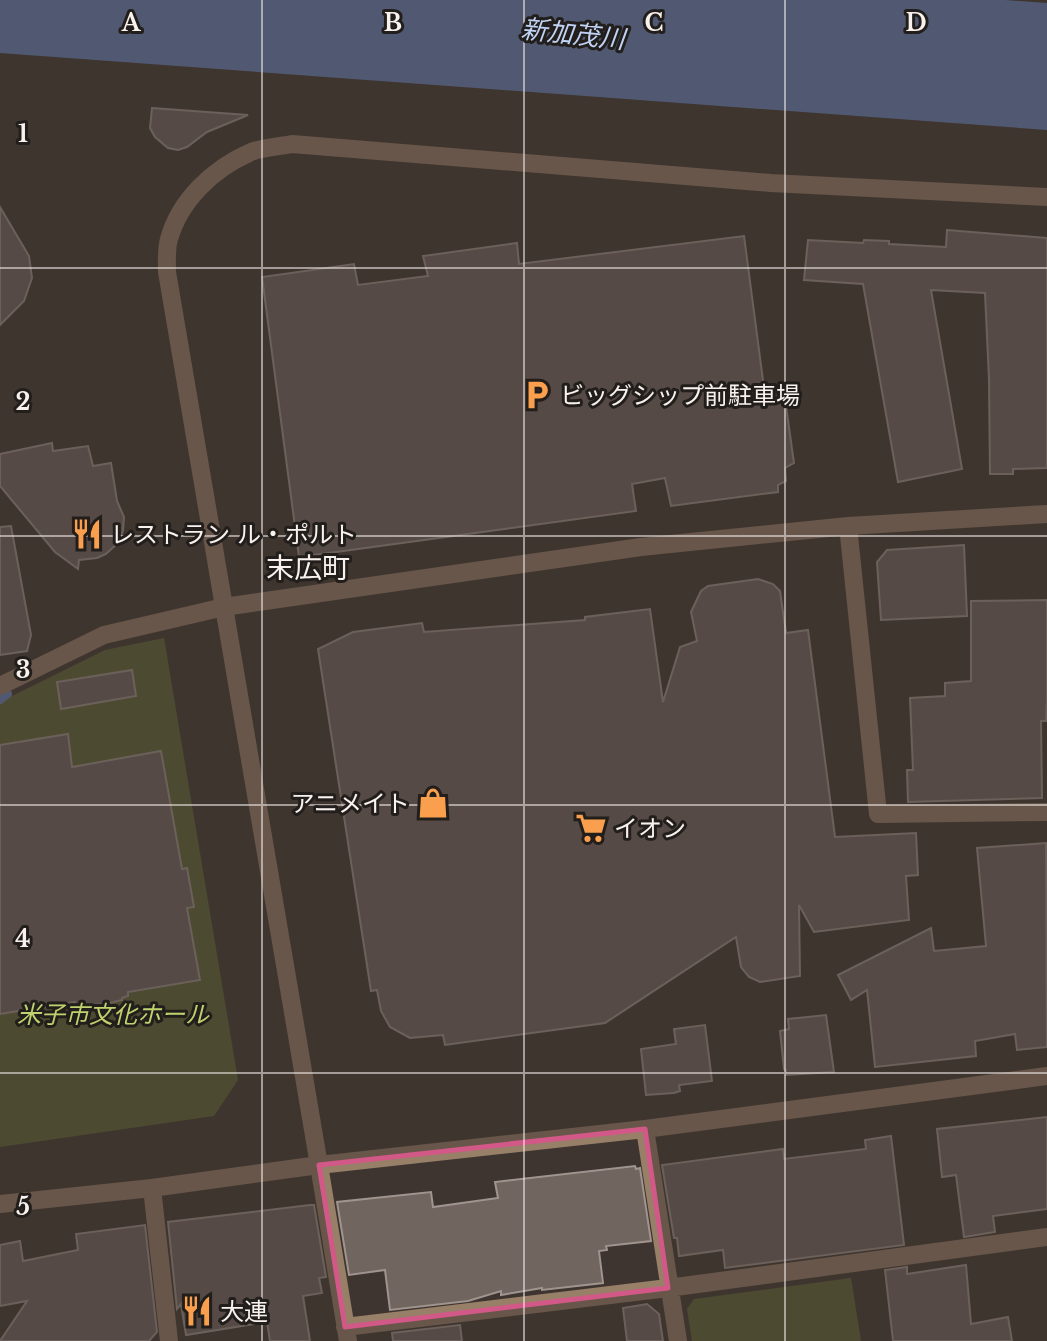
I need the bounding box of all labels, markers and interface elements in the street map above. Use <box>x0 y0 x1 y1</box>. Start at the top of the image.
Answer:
text: A <box>121 9 142 37</box>
text: B <box>384 9 402 37</box>
text: C <box>645 9 663 37</box>
text: D <box>905 9 927 37</box>
water label: 新加茂川 <box>520 13 629 56</box>
text: 1 <box>18 120 28 148</box>
parking icon: ビッグシップ前駐車場 <box>520 378 554 412</box>
place label: ビッグシップ前駐車場 <box>560 381 800 410</box>
text: 2 <box>16 388 30 416</box>
restaurant icon: レストラン ル・ポルト <box>70 517 104 551</box>
place label: レストラン ル・ポルト <box>110 520 357 549</box>
district label: 末広町 <box>266 551 350 586</box>
text: 3 <box>16 656 30 684</box>
shop icon: アニメイト <box>416 786 450 820</box>
place label: アニメイト <box>290 789 410 818</box>
supermarket icon: イオン <box>574 811 608 845</box>
place label: イオン <box>614 814 686 843</box>
text: 4 <box>15 925 31 953</box>
park label: 米子市文化ホール <box>17 1000 210 1029</box>
text: 5 <box>16 1193 30 1221</box>
restaurant icon: 大連 <box>180 1294 214 1328</box>
place label: 大連 <box>220 1297 268 1326</box>

